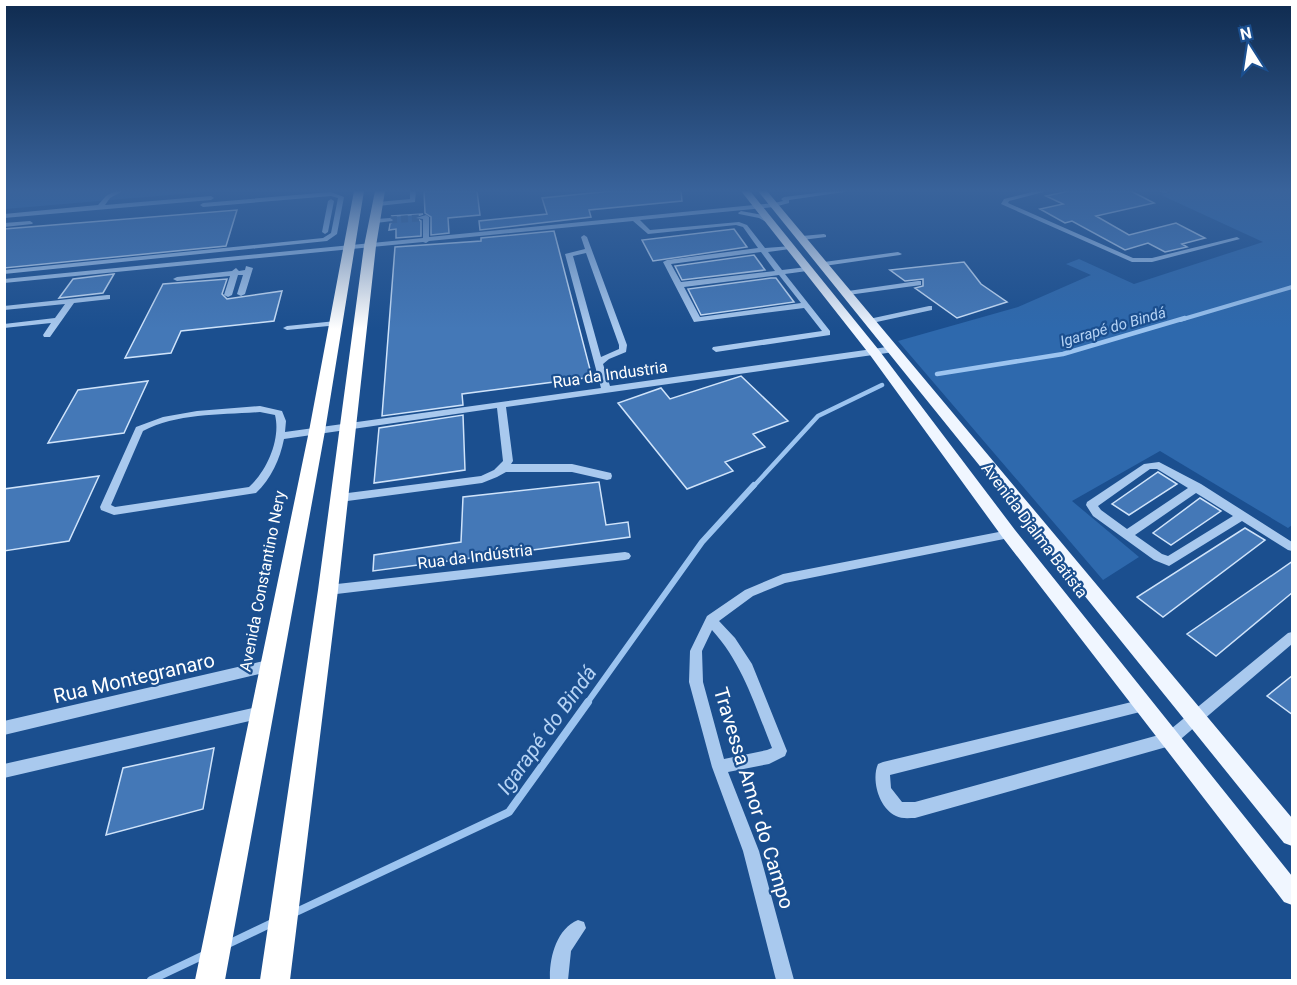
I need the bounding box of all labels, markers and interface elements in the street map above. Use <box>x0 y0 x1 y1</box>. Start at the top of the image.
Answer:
north arrow <box>1219 18 1279 78</box>
text: N <box>1238 23 1253 44</box>
water label: Igarapé do Bindá <box>1058 303 1168 351</box>
street label: Rua da Industria <box>552 357 669 392</box>
street label: Avenida Djalma Batista <box>978 459 1092 602</box>
street label: Avenida Constantino Nery <box>236 489 289 673</box>
street label: Rua da Indústria <box>417 540 534 573</box>
street label: Rua Montegranaro <box>51 648 217 708</box>
water label: Igarapé do Bindá <box>492 661 602 799</box>
street label: Travessa Amor do Campo <box>709 684 799 912</box>

